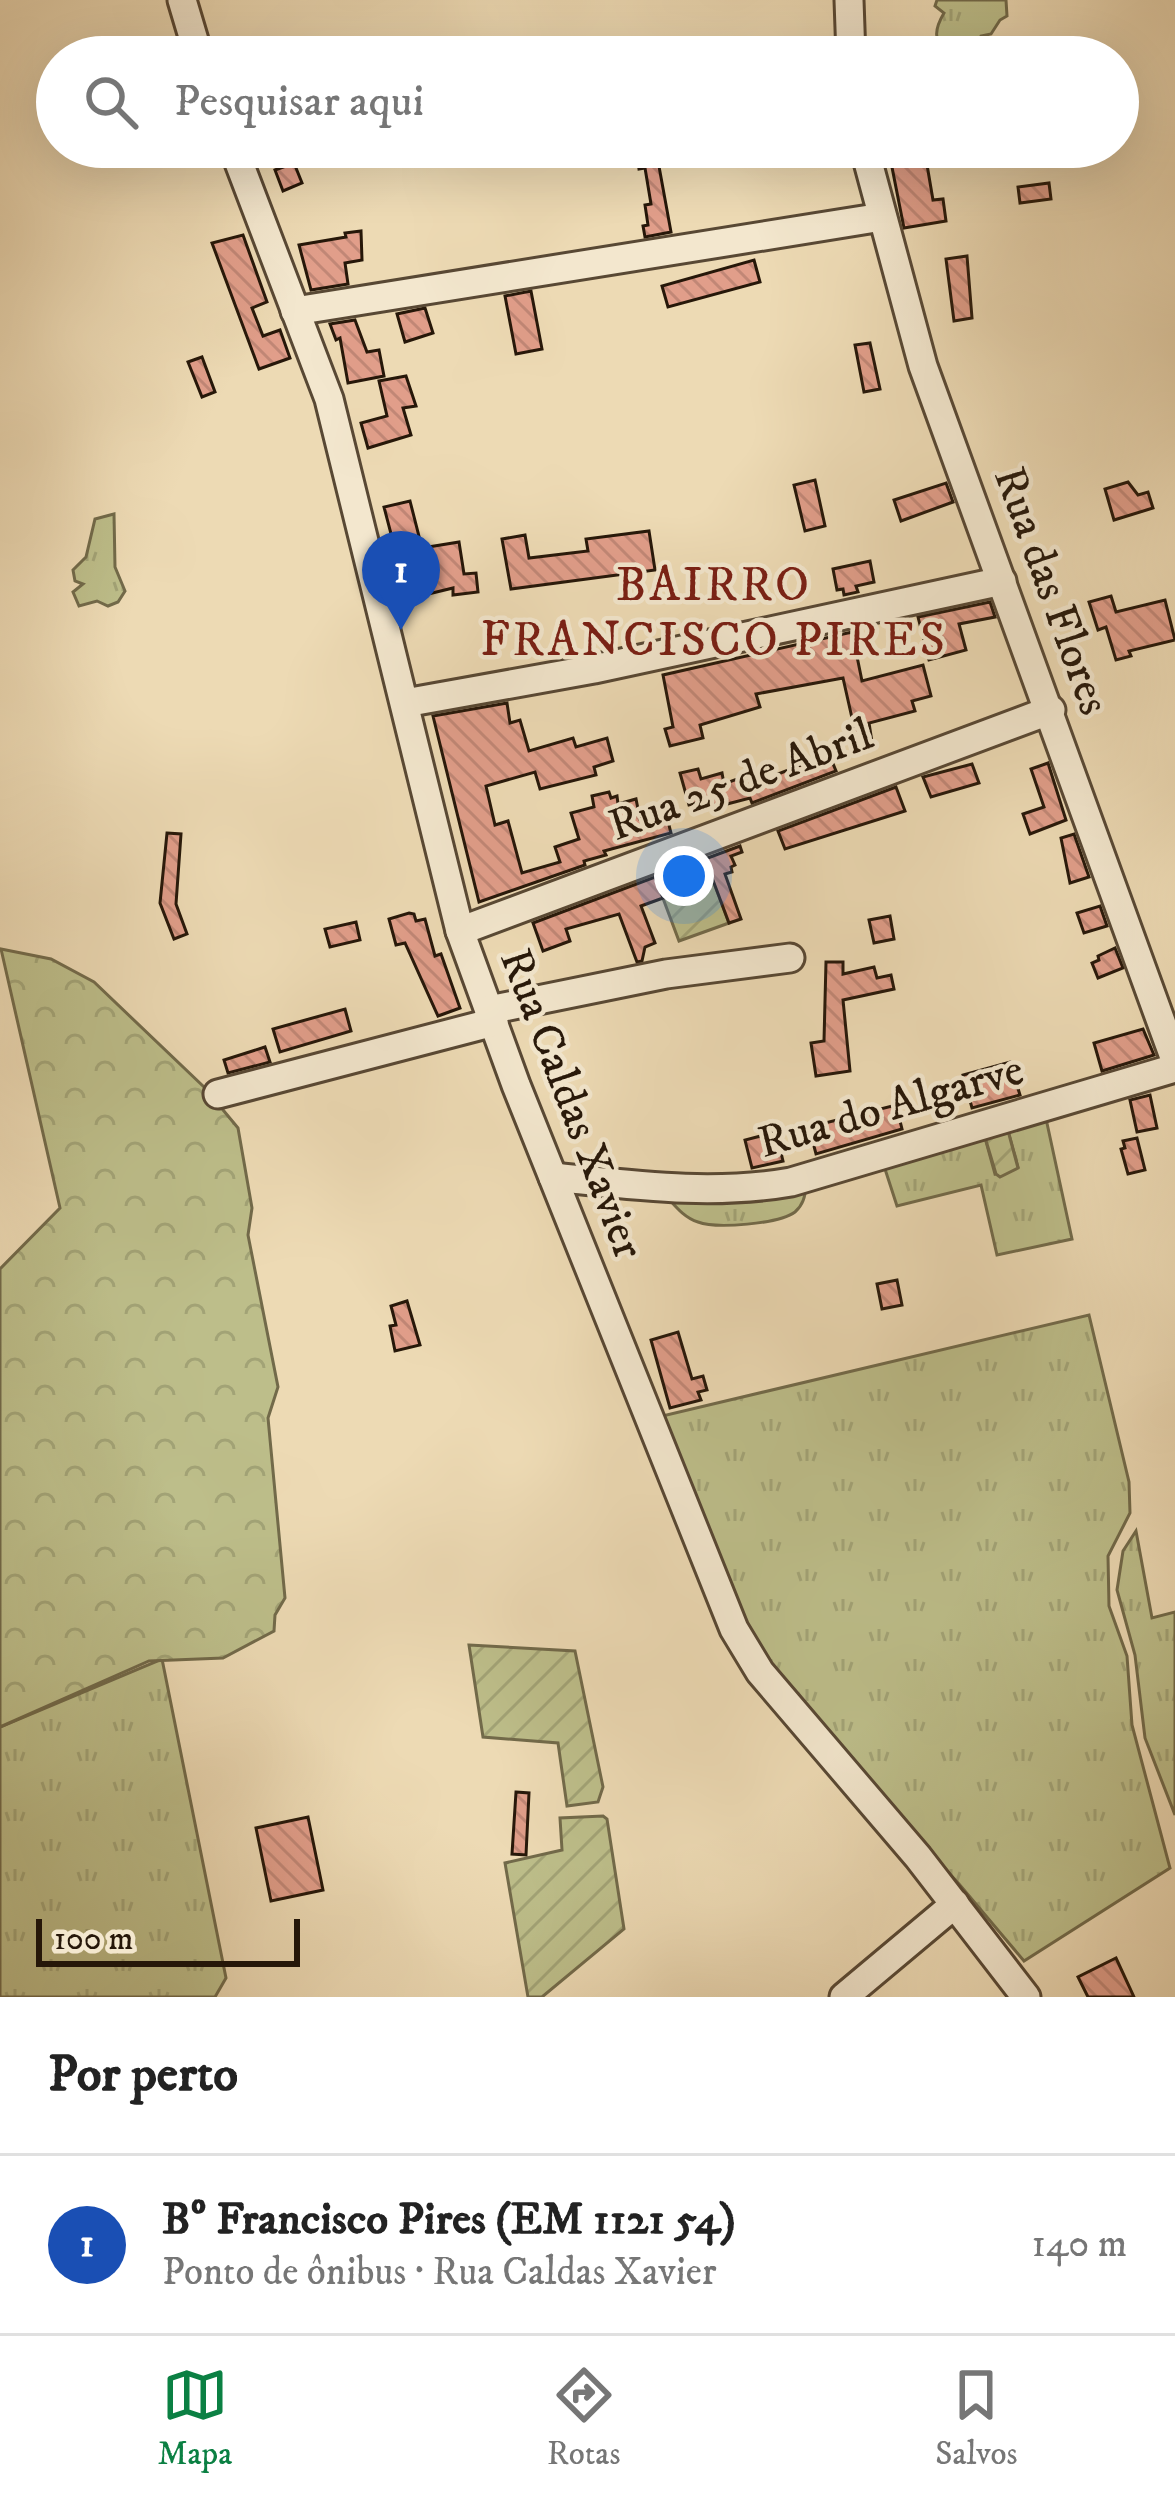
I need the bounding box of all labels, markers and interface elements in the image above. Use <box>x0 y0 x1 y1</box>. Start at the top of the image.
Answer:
search box <box>36 36 1139 168</box>
icon: search <box>78 69 144 135</box>
text: Pesquisar aqui <box>174 74 424 130</box>
street label: Rua das Flores <box>980 459 1122 723</box>
pin: 1 <box>362 531 440 630</box>
district label: BAIRRO FRANCISCO PIRES <box>480 556 948 671</box>
street label: Rua 25 de Abril <box>602 707 881 855</box>
your location <box>654 846 714 906</box>
street label: Rua Caldas Xavier <box>486 941 656 1267</box>
street label: Rua do Algarve <box>752 1042 1030 1172</box>
scale bar <box>36 1913 300 1966</box>
text: 100 m <box>54 1919 133 1960</box>
text: Por perto <box>48 2043 238 2107</box>
text: Bº Francisco Pires (EM 1121 54) <box>162 2192 736 2248</box>
text: 1 <box>80 2220 94 2269</box>
text: 140 m <box>1032 2220 1127 2269</box>
text: Ponto de ônibus · Rua Caldas Xavier <box>162 2248 716 2297</box>
tab: Mapa <box>157 2362 232 2475</box>
tab: Rotas <box>547 2362 620 2475</box>
tab: Salvos <box>935 2362 1018 2475</box>

